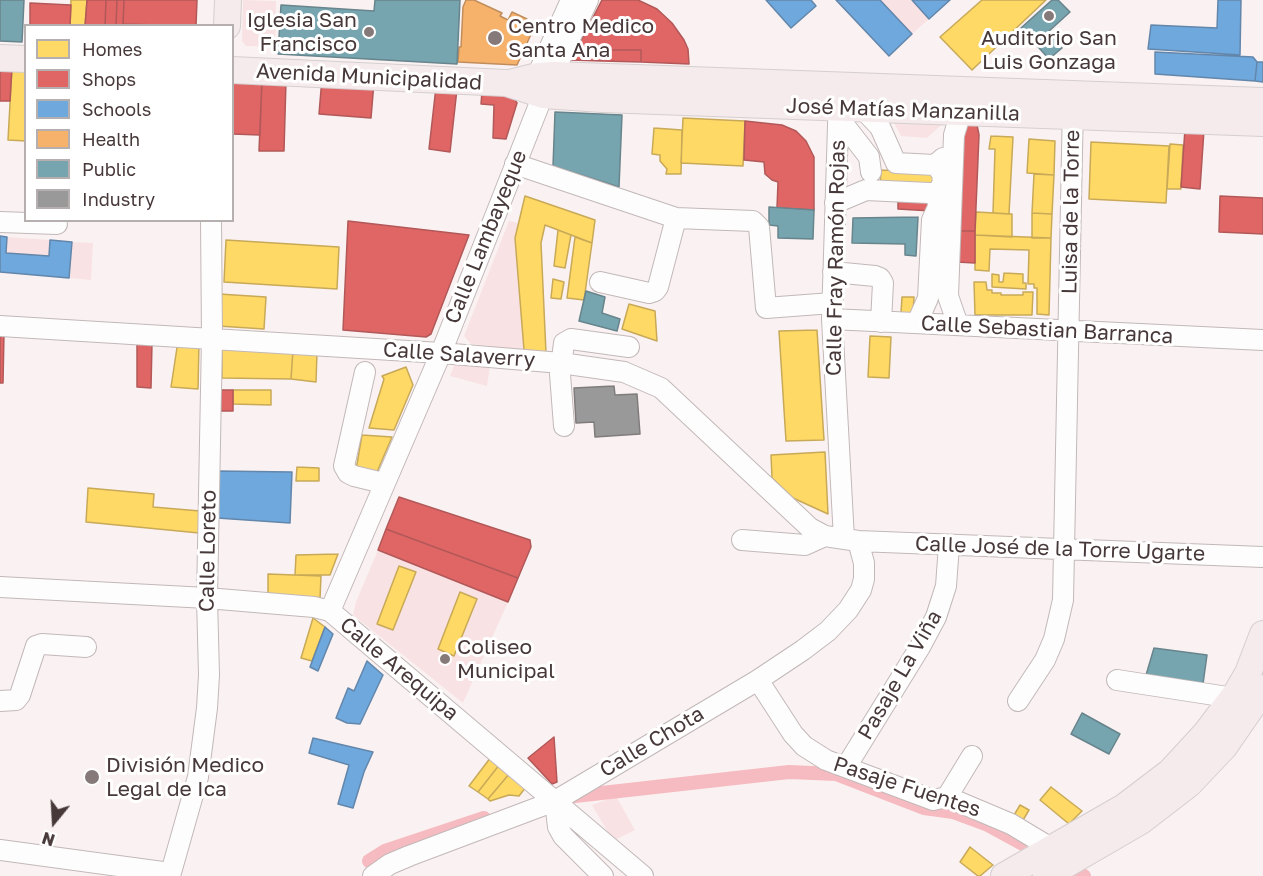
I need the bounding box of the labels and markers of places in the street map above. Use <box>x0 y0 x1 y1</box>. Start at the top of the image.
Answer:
place label: Iglesia San Francisco <box>247 7 357 57</box>
marker: Auditorio San Luis Gonzaga <box>1042 9 1056 23</box>
place label: Centro Medico Santa Ana <box>508 13 654 63</box>
marker: Iglesia San Francisco <box>362 25 376 39</box>
place label: Auditorio San Luis Gonzaga <box>981 25 1117 75</box>
marker: Centro Medico Santa Ana <box>486 29 504 47</box>
place label: Coliseo Municipal <box>457 634 555 684</box>
marker: Coliseo Municipal <box>438 652 452 666</box>
place label: División Medico Legal de Ica <box>106 752 264 802</box>
marker: División Medico Legal de Ica <box>83 768 101 786</box>

